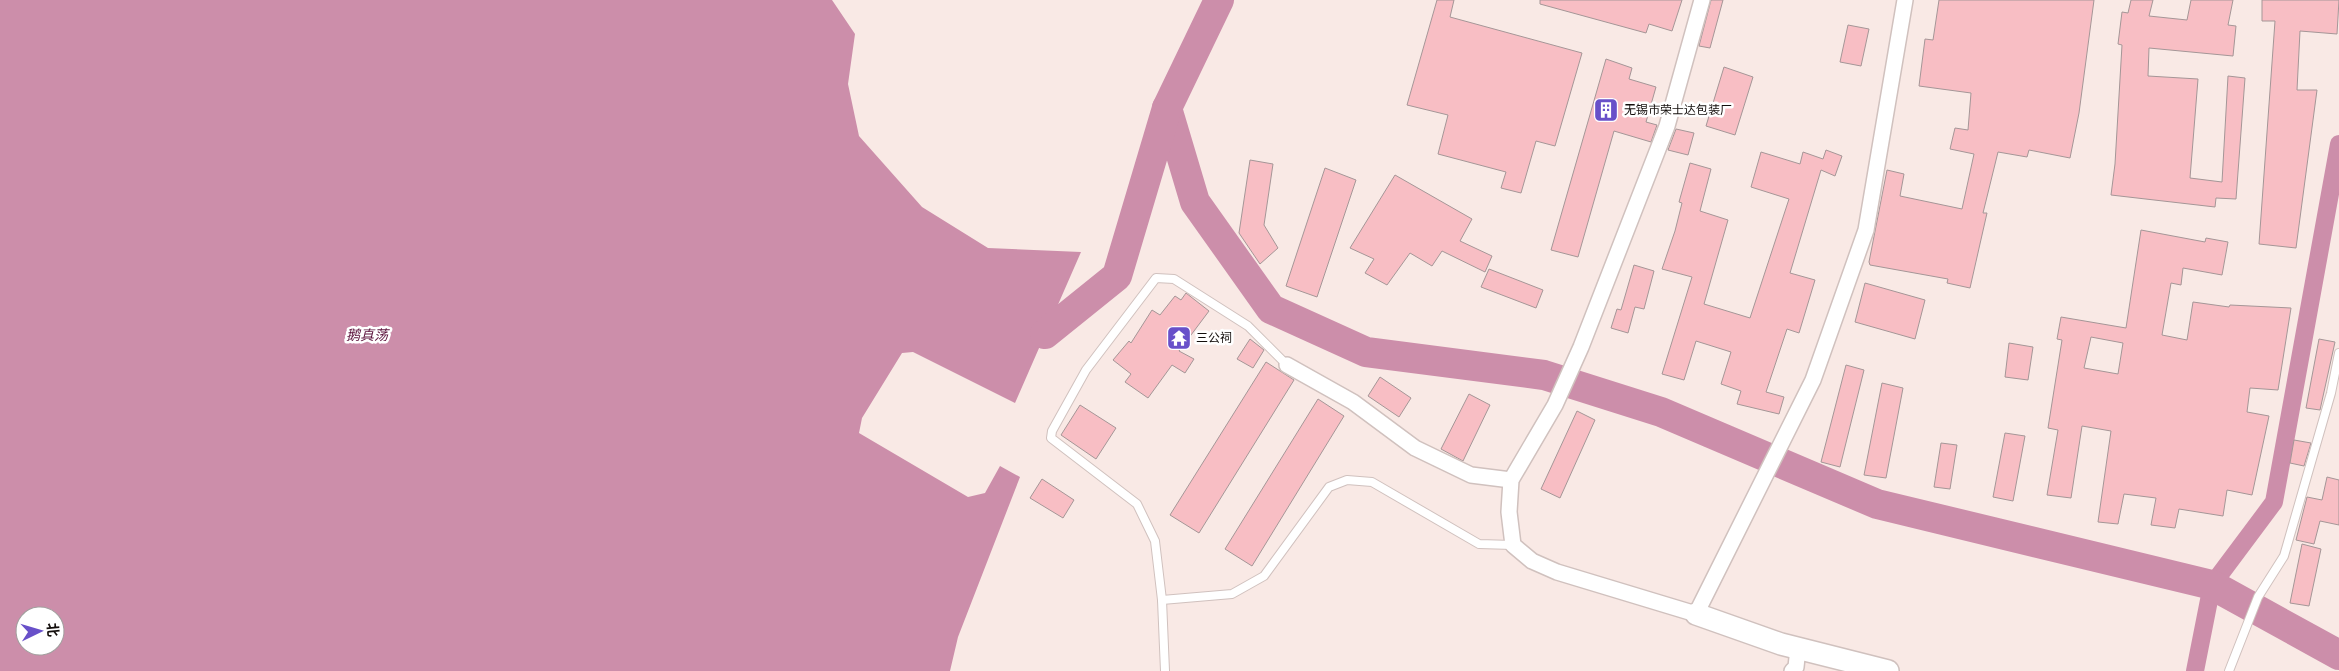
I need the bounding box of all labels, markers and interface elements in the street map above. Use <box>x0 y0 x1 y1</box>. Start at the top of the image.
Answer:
building icon: 无锡市荣士达包装厂 <box>1593 97 1619 123</box>
place label: 无锡市荣士达包装厂 <box>1624 103 1732 117</box>
temple icon: 三公祠 <box>1166 325 1192 351</box>
water label: 鹅真荡 <box>346 327 390 344</box>
place label: 三公祠 <box>1196 331 1232 345</box>
north arrow <box>15 606 65 656</box>
text: 北 <box>43 622 62 638</box>

